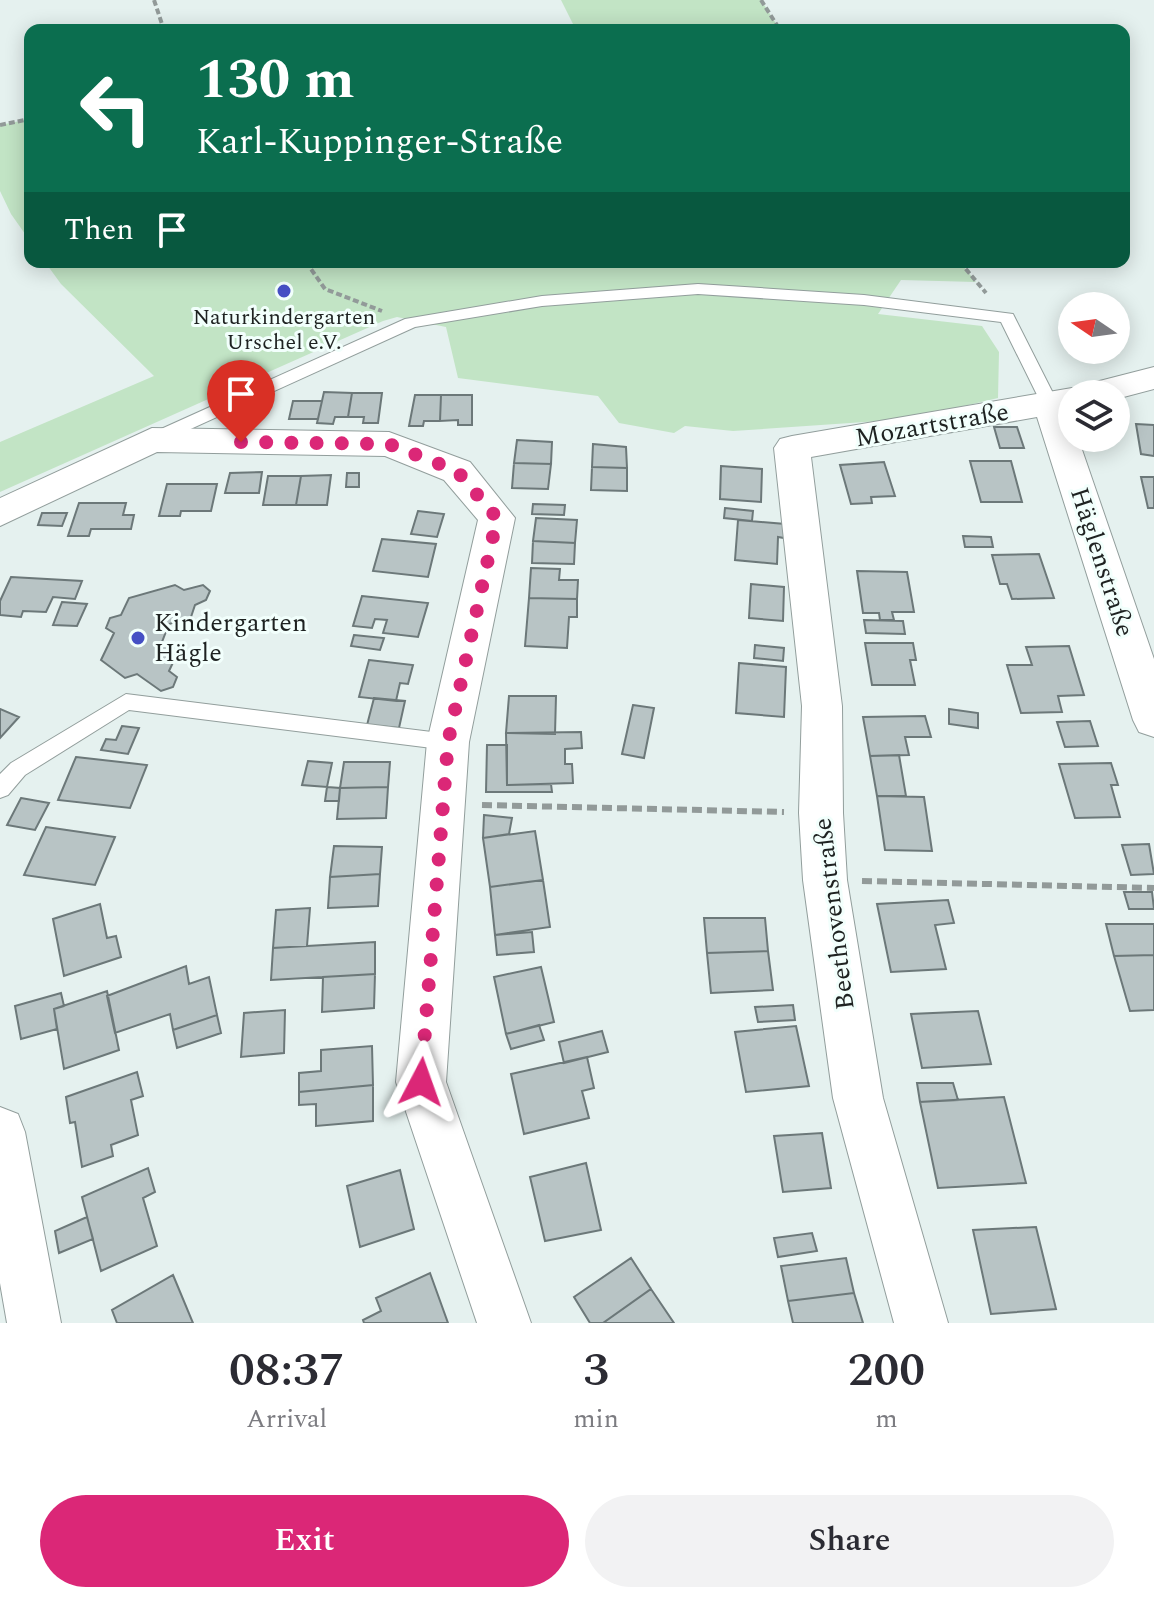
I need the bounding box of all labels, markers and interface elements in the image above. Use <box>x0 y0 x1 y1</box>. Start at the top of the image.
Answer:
text: 130 m <box>196 38 355 123</box>
icon: left <box>64 56 168 160</box>
text: Karl-Kuppinger-Straße <box>196 115 563 170</box>
text: Then <box>64 207 134 253</box>
icon: arrive <box>150 208 194 252</box>
marker: Naturkindergarten Urschel e.V. <box>275 282 293 300</box>
north arrow <box>1058 292 1130 364</box>
map controls <box>1058 292 1130 452</box>
place label: Naturkindergarten Urschel e.V. <box>193 301 375 359</box>
pin <box>207 360 275 442</box>
icon: arrive <box>219 372 263 416</box>
button: layers <box>1058 380 1130 452</box>
street label: Mozartstraße <box>852 392 1012 458</box>
street label: Häglenstraße <box>1059 482 1145 642</box>
place label: Kindergarten Hägle <box>154 603 307 673</box>
marker: Kindergarten Hägle <box>129 629 147 647</box>
street label: Beethovenstraße <box>802 816 866 1012</box>
position arrow <box>379 1040 463 1124</box>
text: 08:37 <box>229 1334 344 1407</box>
text: 3 <box>583 1334 609 1407</box>
text: 200 <box>848 1334 925 1407</box>
text: Arrival <box>246 1399 327 1439</box>
text: min <box>573 1399 619 1439</box>
text: m <box>875 1399 898 1439</box>
button: Exit <box>40 1495 569 1587</box>
button: Share <box>585 1495 1114 1587</box>

